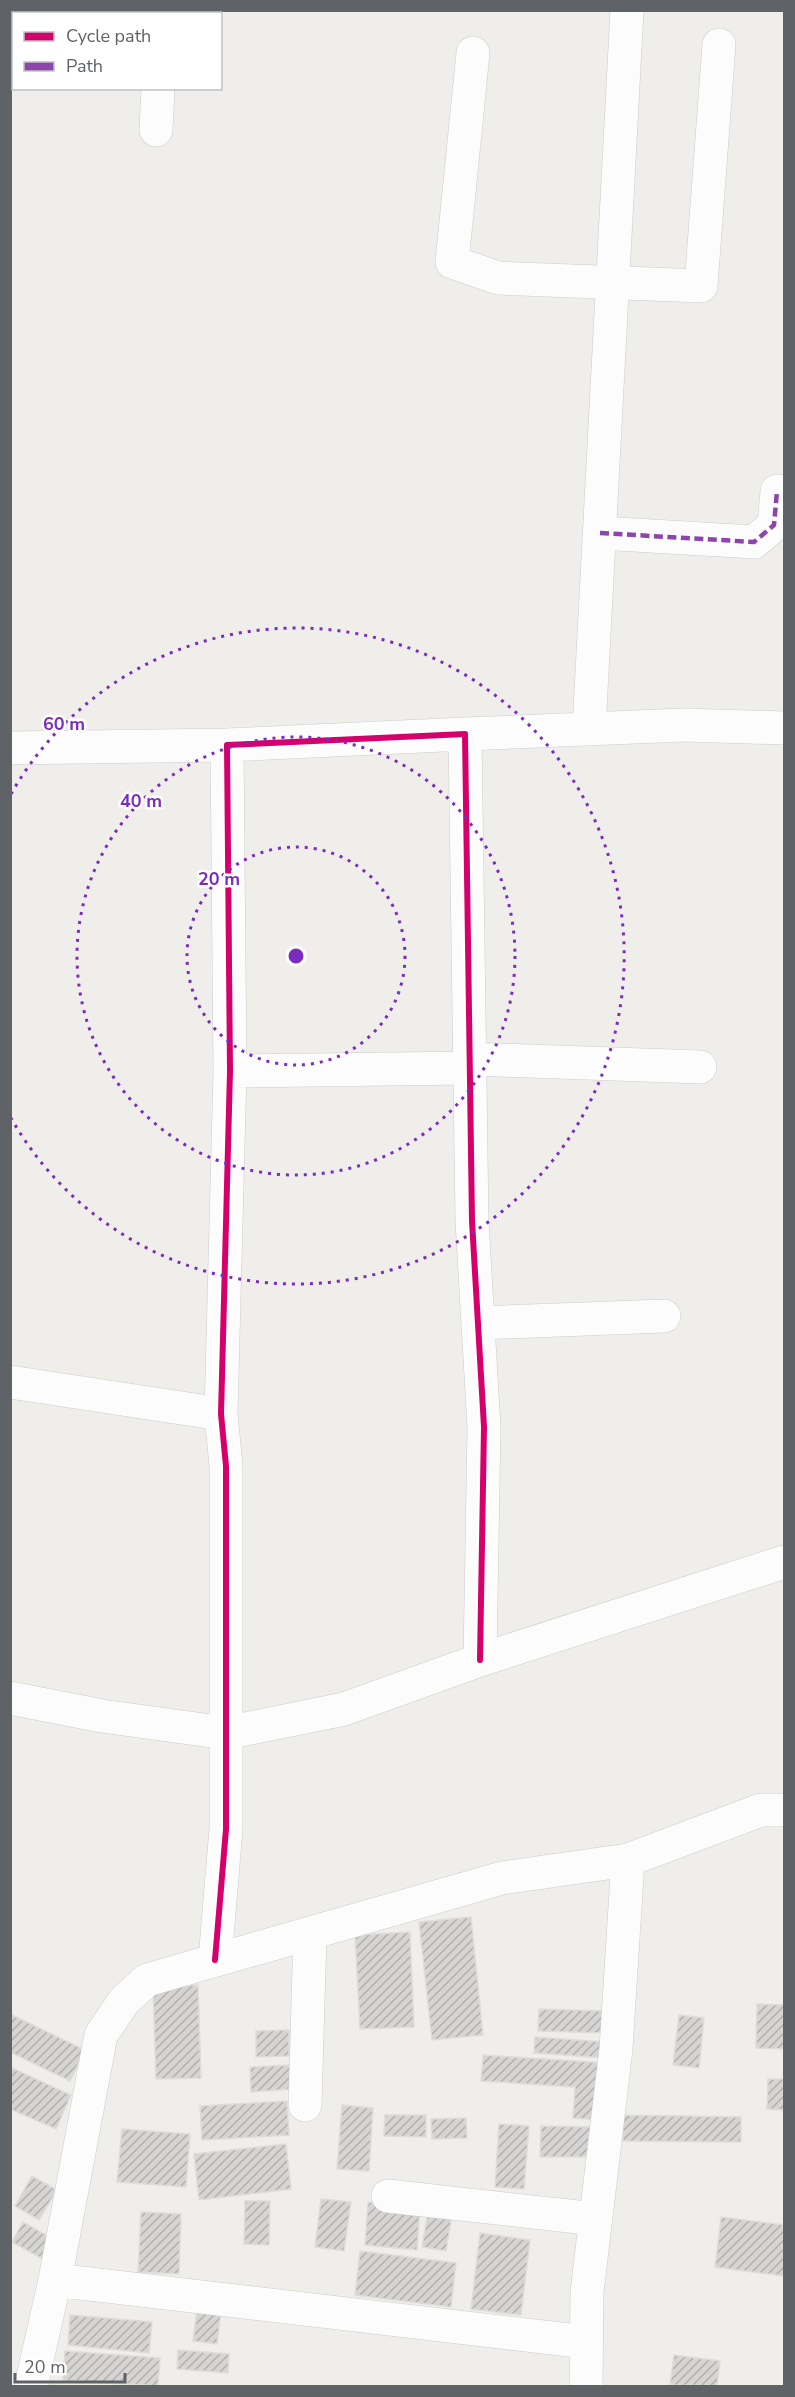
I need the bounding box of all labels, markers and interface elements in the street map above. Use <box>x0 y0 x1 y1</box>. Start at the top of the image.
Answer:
legend <box>12 12 222 90</box>
text: Cycle path <box>66 24 151 48</box>
text: Path <box>66 54 103 78</box>
text: 60 m <box>43 712 85 736</box>
text: 40 m <box>120 789 162 813</box>
text: 20 m <box>198 867 240 891</box>
centre of rings <box>286 946 306 966</box>
scale bar <box>15 2346 124 2384</box>
text: 20 m <box>24 2355 66 2379</box>

